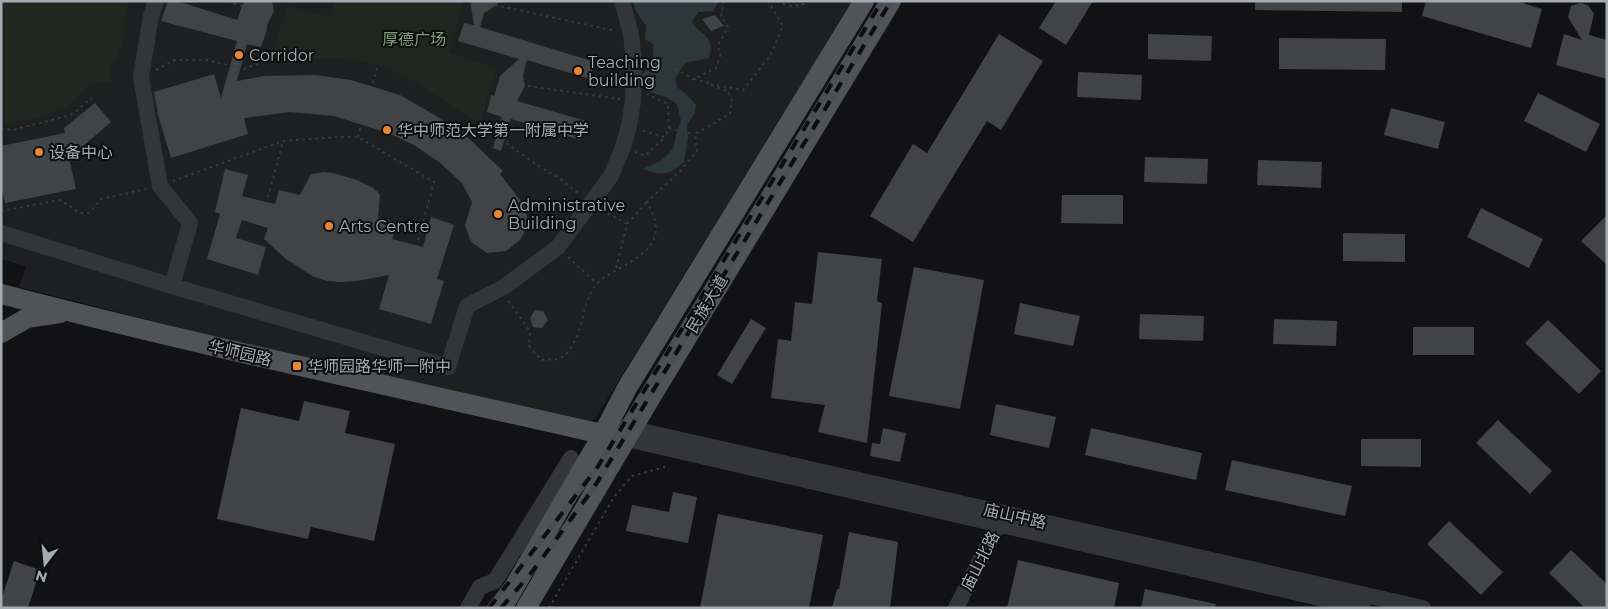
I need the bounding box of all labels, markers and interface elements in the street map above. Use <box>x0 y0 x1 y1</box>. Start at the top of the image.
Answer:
park label: 厚德广场 <box>382 30 446 49</box>
place label: Corridor <box>249 46 314 65</box>
marker: Corridor <box>233 49 245 61</box>
place label: Teaching building <box>588 53 661 90</box>
marker: Teaching building <box>572 65 584 77</box>
place label: 华中师范大学第一附属中学 <box>397 121 589 140</box>
marker: 华中师范大学第一附属中学 <box>381 124 393 136</box>
place label: 设备中心 <box>49 143 113 162</box>
marker: 设备中心 <box>33 146 45 158</box>
place label: Administrative Building <box>508 196 625 233</box>
marker: Administrative Building <box>492 208 504 220</box>
place label: Arts Centre <box>339 217 429 236</box>
marker: Arts Centre <box>323 220 335 232</box>
street label: 民族大道 <box>682 272 732 336</box>
street label: 华师园路 <box>207 337 273 369</box>
place label: 华师园路华师一附中 <box>307 357 451 376</box>
marker: 华师园路华师一附中 <box>291 360 303 372</box>
street label: 庙山中路 <box>982 500 1048 532</box>
street label: 庙山北路 <box>957 528 1003 594</box>
north arrow <box>20 539 70 589</box>
text: N <box>33 566 49 587</box>

